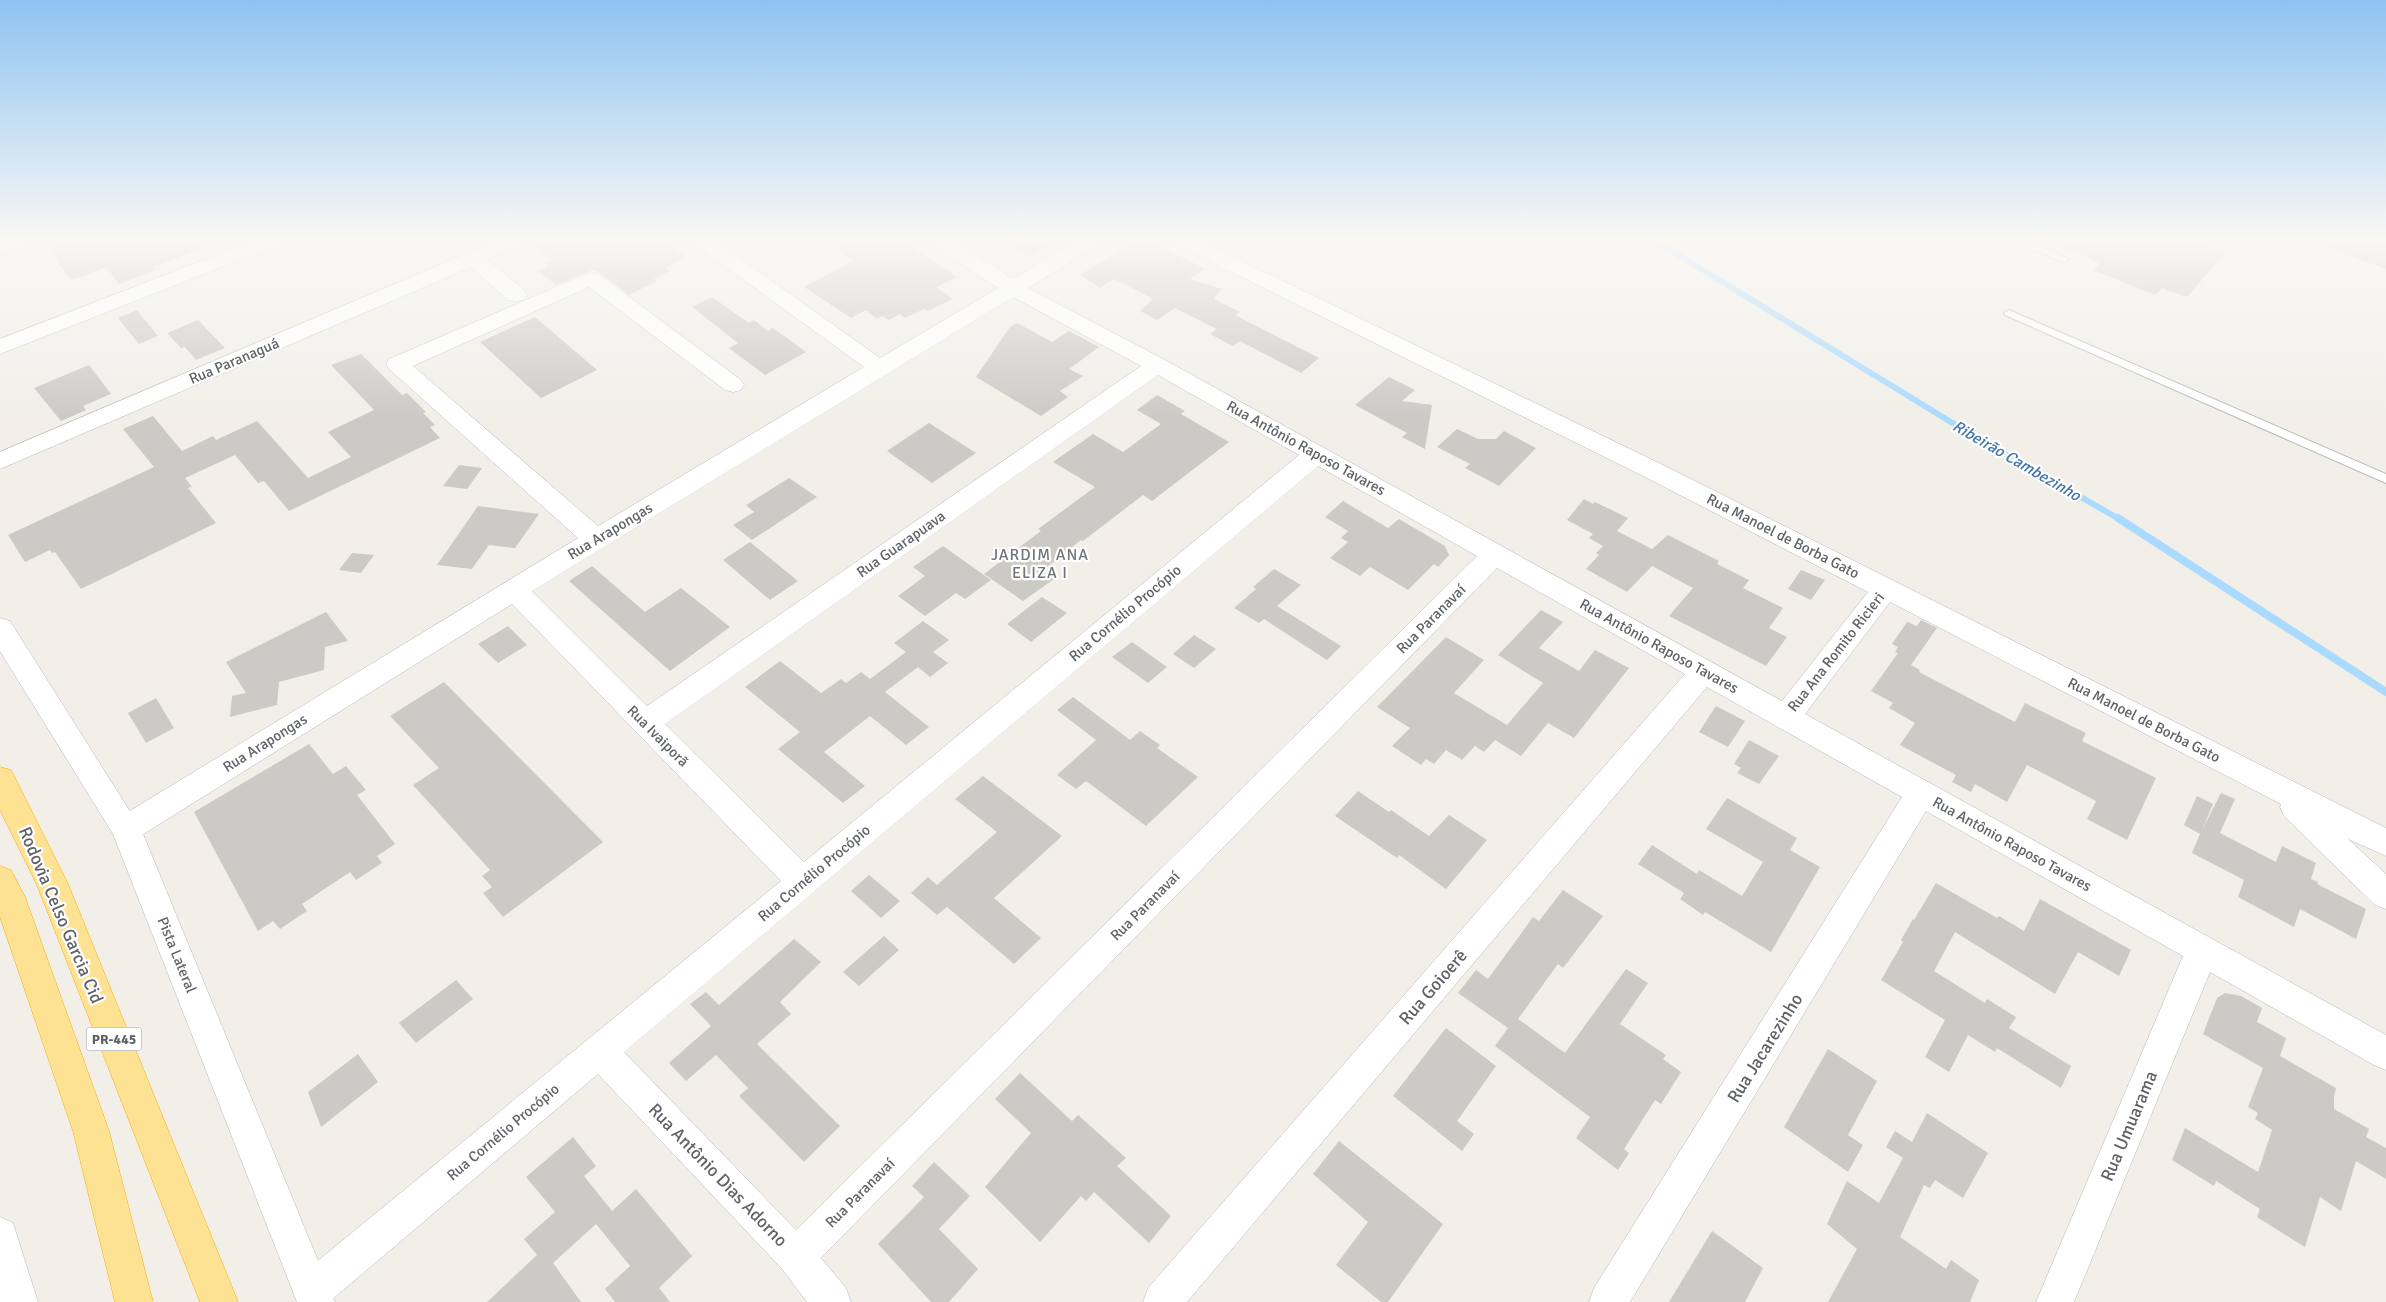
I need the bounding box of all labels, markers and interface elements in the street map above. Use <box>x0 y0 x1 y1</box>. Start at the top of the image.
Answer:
street label: Rua Paranaguá <box>186 334 282 388</box>
street label: Rua Antônio Raposo Tavares <box>1223 397 1389 499</box>
water label: Ribeirão Cambezinho <box>1949 416 2085 506</box>
street label: Rua Manoel de Borba Gato <box>1704 490 1862 582</box>
street label: Rua Arapongas <box>564 498 656 563</box>
street label: Rua Guarapuava <box>853 507 949 581</box>
district label: JARDIM ANA ELIZA I <box>991 545 1089 583</box>
street label: Rua Cornélio Procópio <box>1065 561 1185 665</box>
street label: Rua Paranavaí <box>1393 581 1469 657</box>
street label: Rua Ana Romito Ricieri <box>1784 589 1888 715</box>
street label: Rua Antônio Raposo Tavares <box>1576 595 1742 697</box>
street label: Rua Manoel de Borba Gato <box>2065 674 2223 766</box>
street label: Rua Ivaiporã <box>624 702 692 770</box>
street label: Rua Arapongas <box>220 710 311 776</box>
street label: Rua Antônio Raposo Tavares <box>1929 793 2095 895</box>
street label: Rua Cornélio Procópio <box>754 821 874 925</box>
street label: Rodovia Celso Garcia Cid <box>14 823 108 1007</box>
street label: Rua Paranavaí <box>1107 868 1183 944</box>
street label: Pista Lateral <box>154 914 200 996</box>
street label: Rua Goioerê <box>1394 945 1472 1029</box>
street label: Rua Jacarezinho <box>1723 989 1807 1107</box>
road number: PR-445 <box>86 1028 142 1050</box>
street label: Rua Umuarama <box>2096 1067 2162 1185</box>
street label: Rua Cornélio Procópio <box>443 1080 563 1184</box>
street label: Rua Antônio Dias Adorno <box>644 1099 792 1251</box>
street label: Rua Paranavaí <box>822 1155 898 1231</box>

